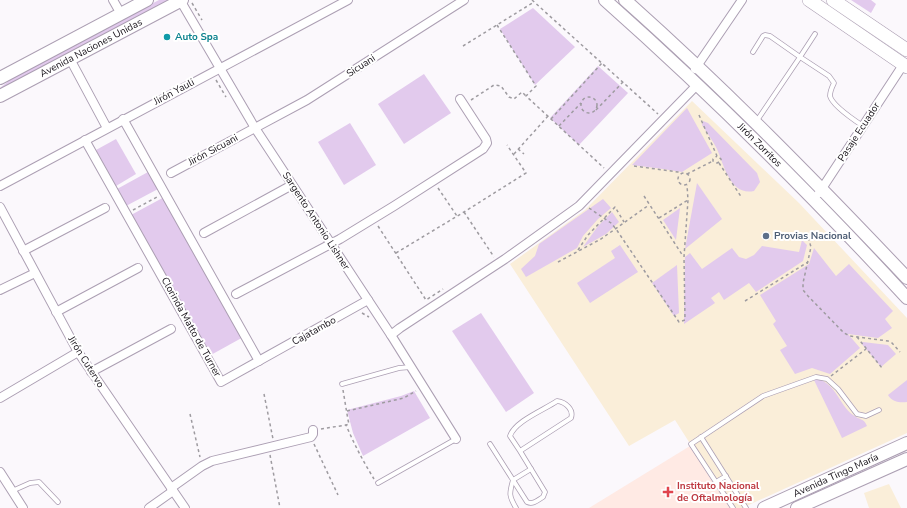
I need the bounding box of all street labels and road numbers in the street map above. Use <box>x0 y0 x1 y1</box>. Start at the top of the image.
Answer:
street label: Avenida Naciones Unidas <box>37 15 145 81</box>
street label: Sicuani <box>344 51 378 81</box>
street label: Jirón Yauli <box>150 75 197 109</box>
street label: Pasaje Ecuador <box>835 99 884 164</box>
street label: Jirón Zorritos <box>733 119 785 170</box>
street label: Jirón Sicuani <box>185 131 241 170</box>
street label: Sargento Antonio Lishner <box>279 169 353 273</box>
street label: Clorinda Matto de Turner <box>158 275 224 380</box>
street label: Cajatambo <box>289 313 339 349</box>
street label: Jirón Cutervo <box>64 333 108 391</box>
street label: Avenida Tingo María <box>791 450 881 501</box>

